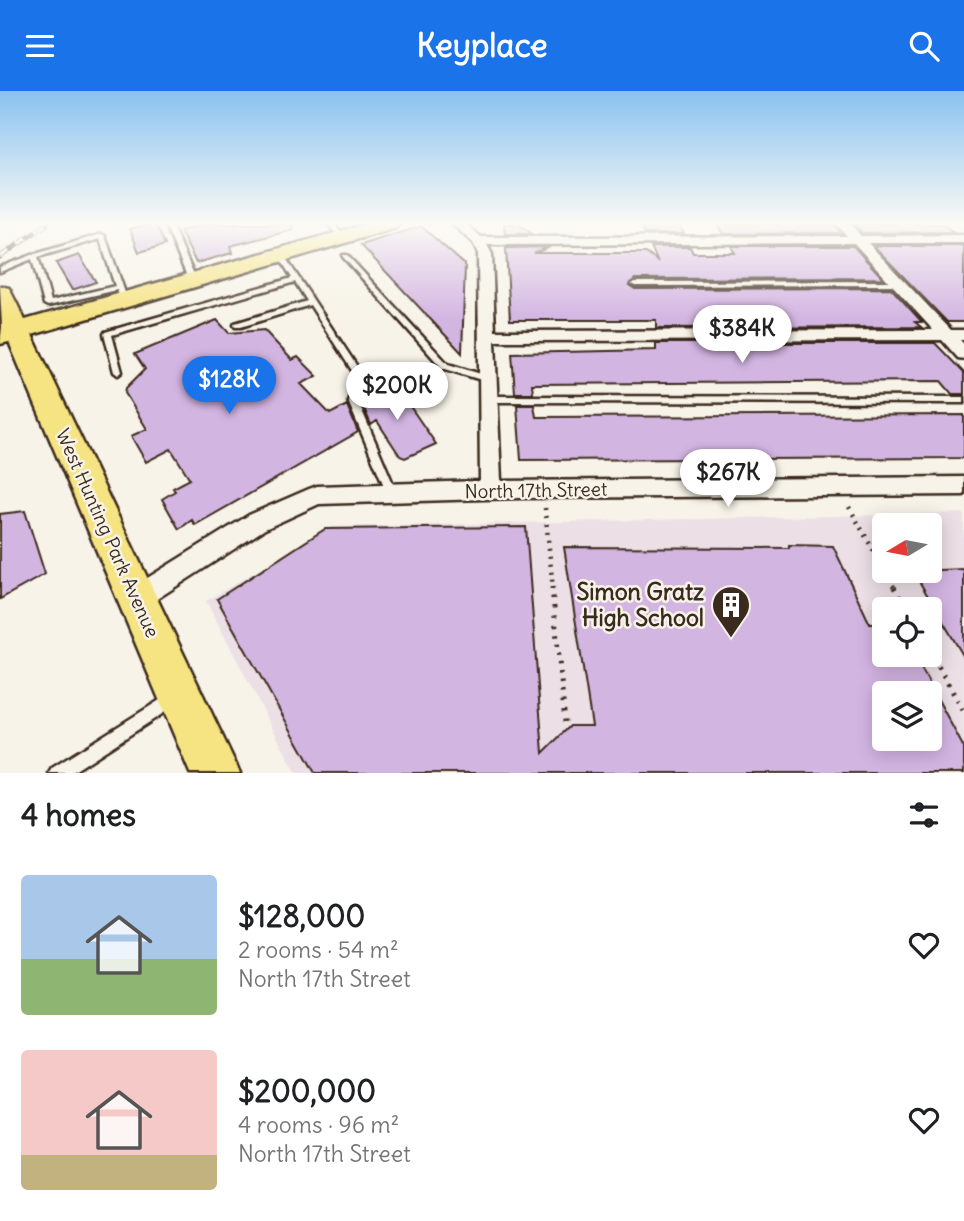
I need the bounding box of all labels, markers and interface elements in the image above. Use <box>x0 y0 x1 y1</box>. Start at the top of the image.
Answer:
text: Keyplace <box>417 25 547 66</box>
icon: menu <box>21 27 59 65</box>
icon: search <box>905 27 943 65</box>
pin: $384K <box>693 306 791 365</box>
text: $384K <box>709 313 775 342</box>
pin: $128K <box>180 357 278 416</box>
pin: $200K <box>348 363 446 422</box>
text: $128K <box>198 364 260 393</box>
text: $200K <box>362 370 432 399</box>
street label: West Hunting Park Avenue <box>51 425 165 641</box>
pin: $267K <box>679 449 777 509</box>
text: $267K <box>696 457 760 486</box>
street label: North 17th Street <box>464 477 608 503</box>
north arrow <box>872 513 942 583</box>
map controls <box>872 513 942 751</box>
place label: Simon Gratz High School <box>577 577 704 632</box>
building icon: Simon Gratz High School <box>710 584 752 639</box>
button: locate <box>872 597 942 667</box>
button: layers <box>872 681 942 751</box>
text: 4 homes <box>21 796 136 834</box>
icon: filters <box>905 796 943 834</box>
text: $128,000 <box>238 897 365 935</box>
icon: home <box>77 903 161 987</box>
icon: heart <box>905 926 943 964</box>
text: 2 rooms · 54 m² <box>238 935 399 964</box>
text: North 17th Street <box>238 964 411 993</box>
text: $200,000 <box>238 1072 376 1110</box>
icon: home <box>77 1078 161 1162</box>
icon: heart <box>905 1101 943 1139</box>
text: 4 rooms · 96 m² <box>238 1110 399 1139</box>
text: North 17th Street <box>238 1139 411 1168</box>

